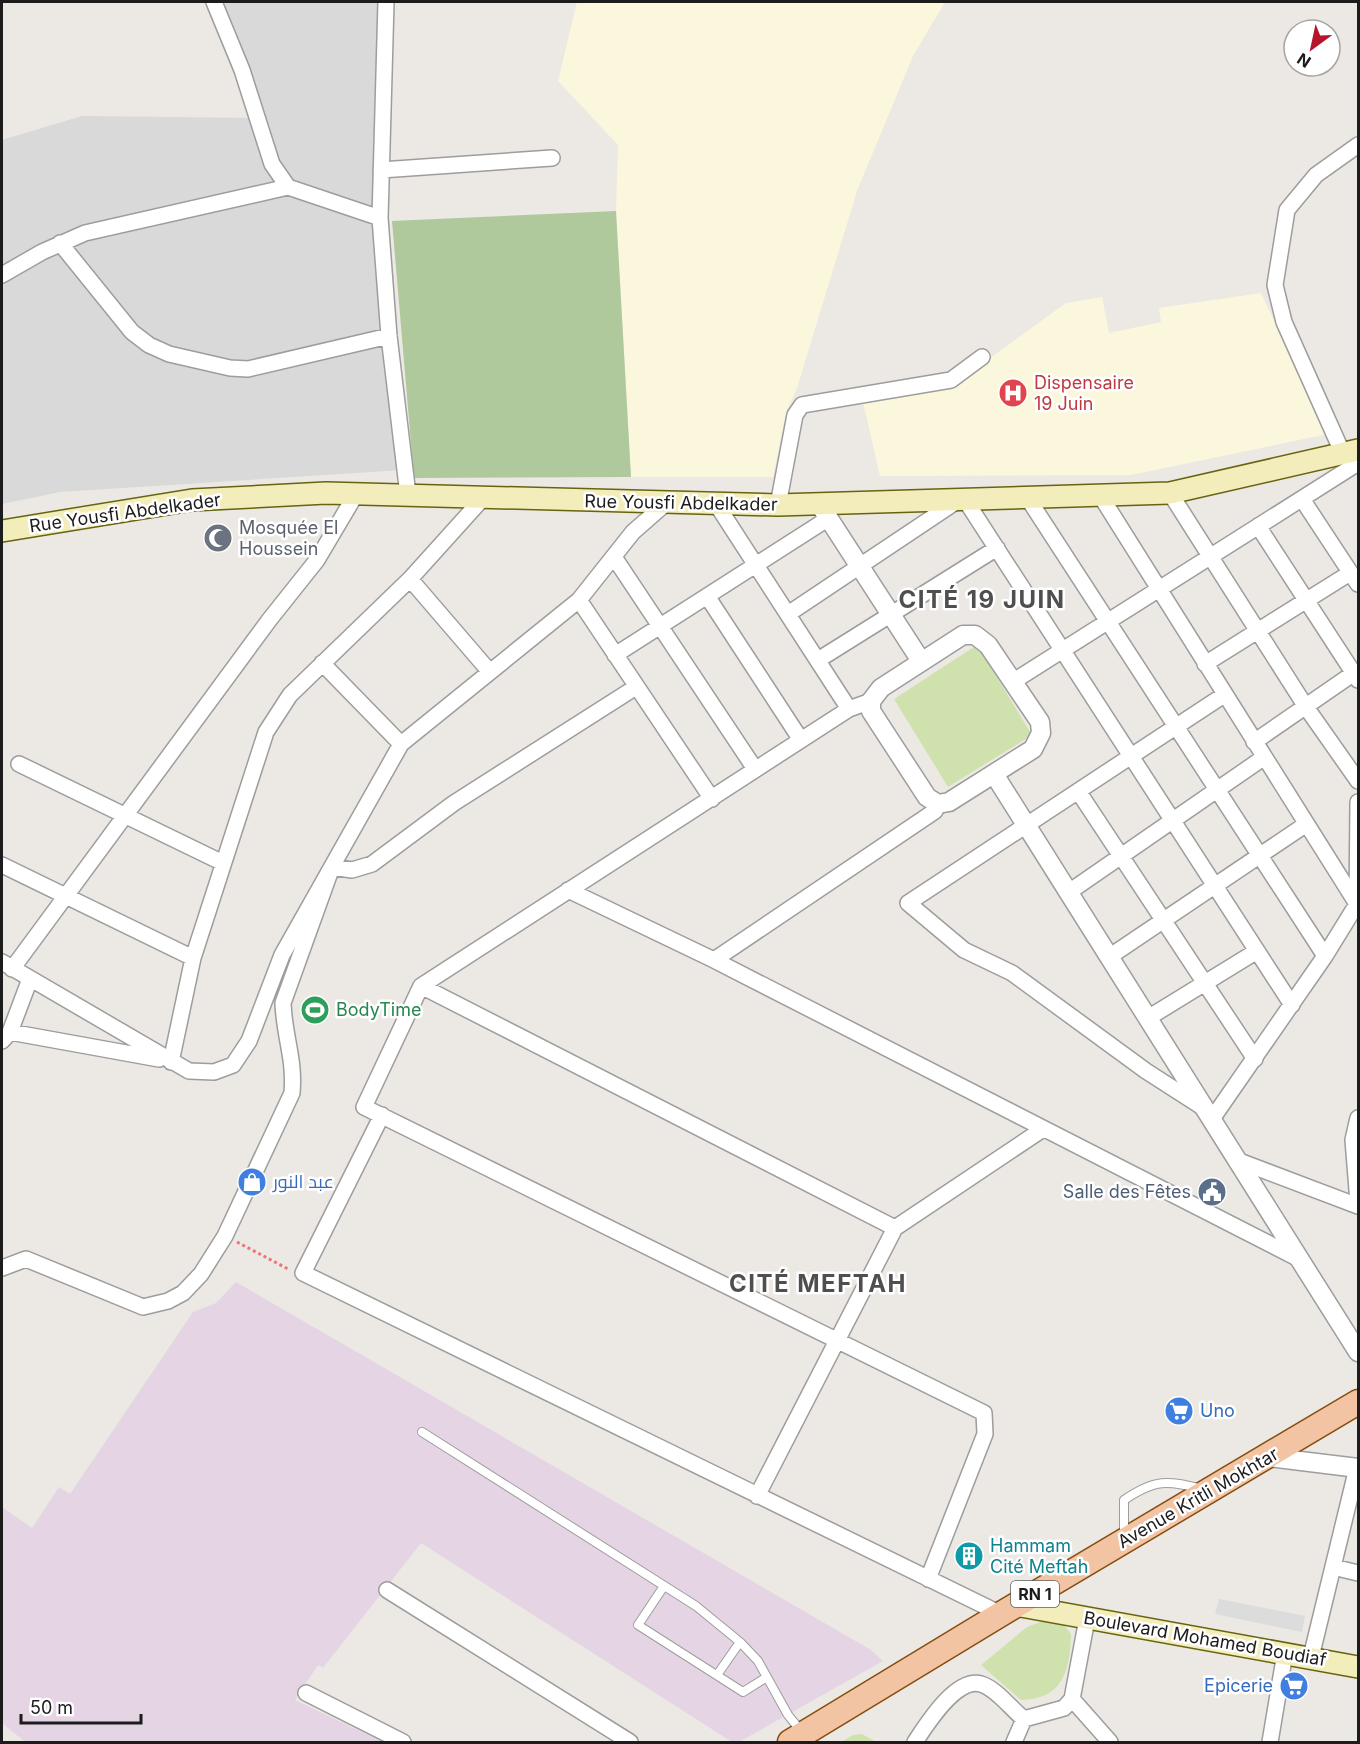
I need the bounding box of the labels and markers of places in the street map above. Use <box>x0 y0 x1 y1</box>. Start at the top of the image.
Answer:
place label: Dispensaire 19 Juin <box>1034 372 1134 414</box>
hospital icon: Dispensaire 19 Juin <box>997 377 1029 409</box>
place label: Mosquée El Houssein <box>239 517 338 559</box>
mosque icon: Mosquée El Houssein <box>202 522 234 554</box>
sports icon: BodyTime <box>299 994 331 1026</box>
place label: BodyTime <box>336 999 421 1020</box>
shop icon: عبد النور <box>236 1166 268 1198</box>
place label: عبد النور <box>272 1171 334 1193</box>
public building icon: Salle des Fêtes <box>1196 1176 1228 1208</box>
place label: Salle des Fêtes <box>1063 1181 1191 1202</box>
supermarket icon: Uno <box>1163 1395 1195 1427</box>
place label: Uno <box>1200 1400 1235 1421</box>
place label: Hammam Cité Meftah <box>990 1535 1088 1577</box>
building icon: Hammam Cité Meftah <box>953 1540 985 1572</box>
supermarket icon: Epicerie <box>1278 1670 1310 1702</box>
place label: Epicerie <box>1204 1675 1273 1696</box>

